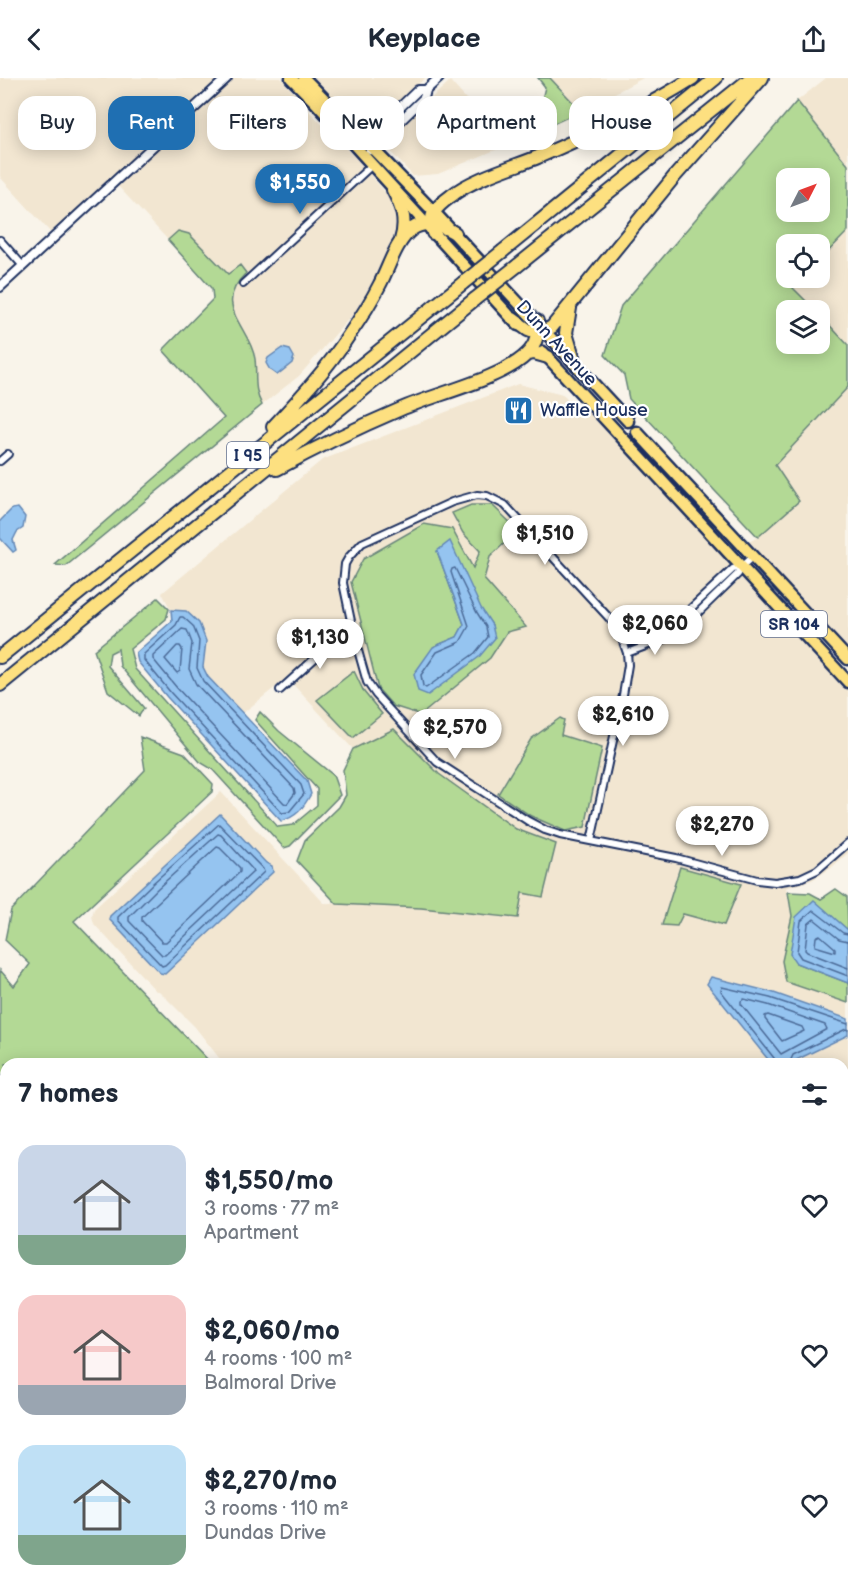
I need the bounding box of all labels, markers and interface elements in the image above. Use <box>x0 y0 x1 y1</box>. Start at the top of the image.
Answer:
icon: back <box>18 23 51 56</box>
text: Keyplace <box>367 23 481 55</box>
icon: share <box>797 23 830 56</box>
chip: Buy <box>18 96 96 150</box>
chip: Rent <box>108 96 195 150</box>
chip: Filters <box>207 96 308 150</box>
chip: New <box>320 96 404 150</box>
chip: Apartment <box>416 96 557 150</box>
chip: House <box>569 96 673 150</box>
pin: $1,550 <box>251 164 349 215</box>
north arrow <box>776 168 830 222</box>
map controls <box>776 168 830 354</box>
text: $1,550 <box>269 171 331 195</box>
button: locate <box>776 234 830 288</box>
street label: Dunn Avenue <box>512 296 602 390</box>
button: layers <box>776 300 830 354</box>
restaurant icon: Waffle House <box>503 394 535 426</box>
place label: Waffle House <box>540 400 648 421</box>
road number: I 95 <box>227 442 269 468</box>
pin: $1,510 <box>496 515 594 566</box>
text: $1,510 <box>516 522 574 546</box>
pin: $2,060 <box>606 605 704 656</box>
road number: SR 104 <box>761 611 827 637</box>
text: $2,060 <box>622 612 688 636</box>
pin: $1,130 <box>271 619 369 670</box>
text: $1,130 <box>291 626 349 650</box>
pin: $2,610 <box>574 696 672 747</box>
text: $2,610 <box>592 703 654 727</box>
pin: $2,570 <box>406 709 504 760</box>
text: $2,570 <box>423 716 487 740</box>
pin: $2,270 <box>673 806 771 857</box>
text: $2,270 <box>690 813 754 837</box>
icon: filters <box>798 1078 831 1111</box>
text: 7 homes <box>18 1079 118 1110</box>
text: $1,550/mo <box>204 1166 333 1197</box>
icon: home <box>66 1169 138 1241</box>
icon: heart <box>798 1189 831 1222</box>
text: 3 rooms · 77 m² <box>204 1197 339 1221</box>
text: Apartment <box>204 1221 299 1245</box>
text: $2,060/mo <box>204 1316 340 1347</box>
icon: home <box>66 1319 138 1391</box>
icon: heart <box>798 1339 831 1372</box>
text: 4 rooms · 100 m² <box>204 1347 352 1371</box>
text: Balmoral Drive <box>204 1371 336 1395</box>
text: $2,270/mo <box>204 1466 337 1497</box>
icon: home <box>66 1469 138 1541</box>
icon: heart <box>798 1489 831 1522</box>
text: 3 rooms · 110 m² <box>204 1497 349 1521</box>
text: Dundas Drive <box>204 1521 326 1545</box>

